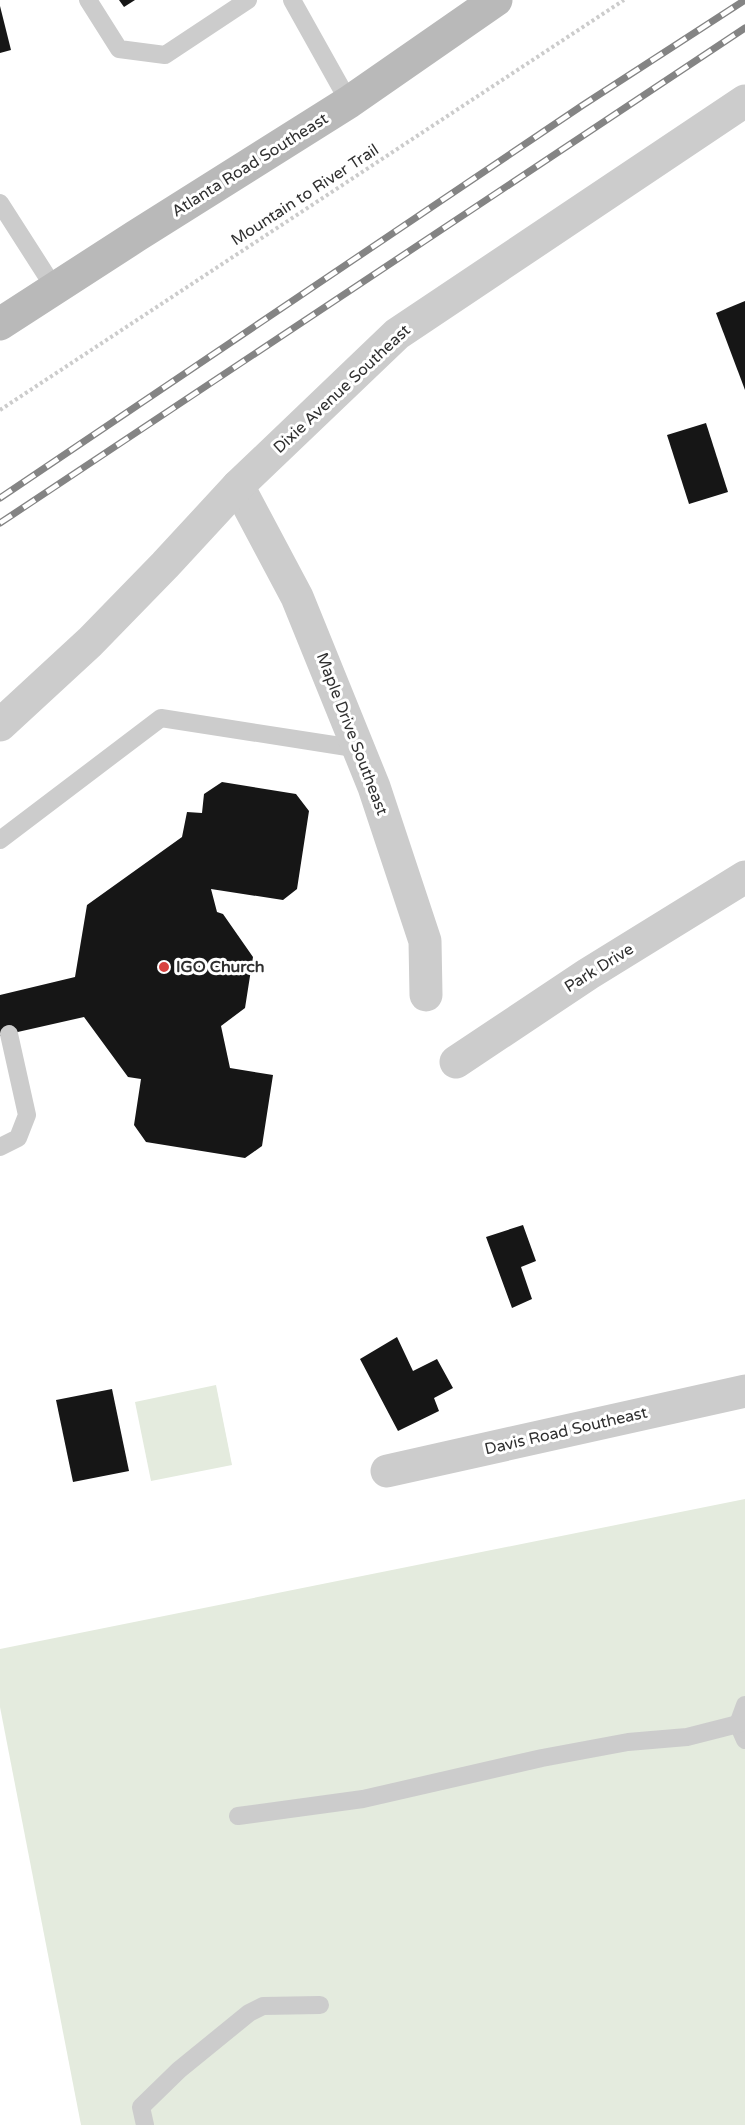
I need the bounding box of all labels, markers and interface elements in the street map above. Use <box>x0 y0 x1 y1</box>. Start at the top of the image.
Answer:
street label: Atlanta Road Southeast <box>168 109 332 221</box>
street label: Mountain to River Trail <box>227 140 383 250</box>
street label: Dixie Avenue Southeast <box>269 320 415 458</box>
street label: Maple Drive Southeast <box>312 650 392 818</box>
street label: Park Drive <box>561 939 637 997</box>
place label: IGO Church <box>176 957 265 977</box>
marker: IGO Church <box>157 960 171 974</box>
street label: Davis Road Southeast <box>483 1403 649 1459</box>

